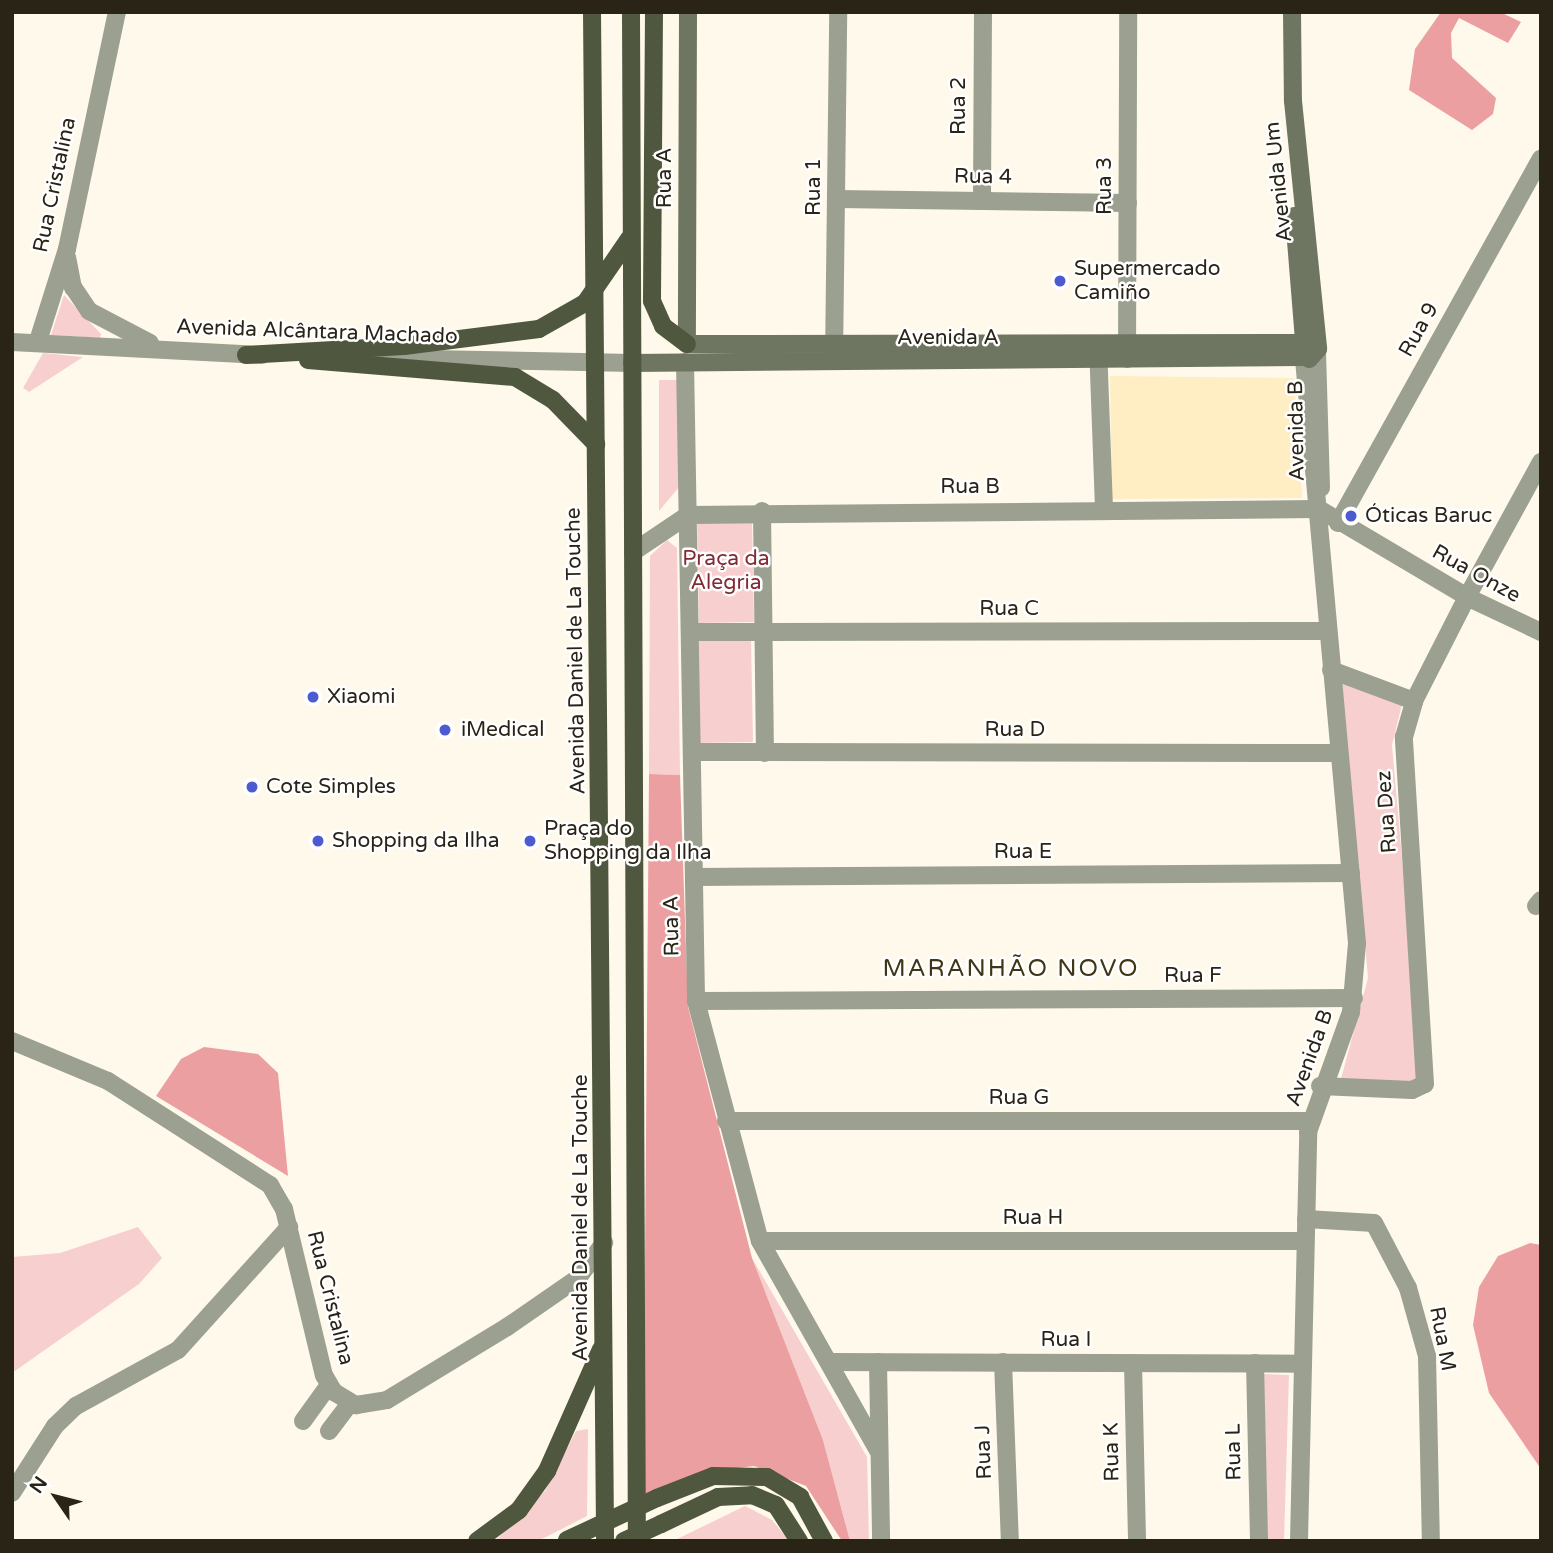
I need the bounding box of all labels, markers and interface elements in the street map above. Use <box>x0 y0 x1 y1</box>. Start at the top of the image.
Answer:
street label: Rua 2 <box>946 77 972 135</box>
street label: Rua Cristalina <box>28 115 82 255</box>
street label: Avenida Um <box>1260 120 1298 244</box>
street label: Rua A <box>652 148 678 208</box>
street label: Rua 3 <box>1092 157 1118 215</box>
street label: Rua 1 <box>801 158 827 216</box>
street label: Rua 4 <box>954 164 1012 190</box>
place label: Supermercado Camiño <box>1074 256 1221 306</box>
marker: Supermercado Camiño <box>1052 273 1068 289</box>
street label: Rua 9 <box>1394 298 1444 362</box>
street label: Avenida Alcântara Machado <box>176 314 458 350</box>
street label: Avenida A <box>897 325 999 351</box>
street label: Avenida B <box>1284 380 1310 482</box>
street label: Rua B <box>940 474 1000 500</box>
place label: Óticas Baruc <box>1365 503 1492 529</box>
street label: Avenida Daniel de La Touche <box>561 507 591 795</box>
marker: Óticas Baruc <box>1343 508 1359 524</box>
street label: Rua Onze <box>1427 539 1525 609</box>
park label: Praça da Alegria <box>682 546 770 596</box>
street label: Rua C <box>979 596 1039 622</box>
place label: Xiaomi <box>327 684 395 710</box>
marker: Xiaomi <box>305 689 321 705</box>
place label: iMedical <box>461 717 545 743</box>
street label: Rua D <box>985 717 1045 743</box>
marker: iMedical <box>435 720 455 740</box>
street label: Rua Dez <box>1372 770 1402 854</box>
place label: Cote Simples <box>266 774 396 800</box>
marker: Cote Simples <box>244 779 260 795</box>
place label: Praça do Shopping da Ilha <box>544 816 712 866</box>
place label: Shopping da Ilha <box>332 828 500 854</box>
marker: Shopping da Ilha <box>310 833 326 849</box>
marker: Praça do Shopping da Ilha <box>522 833 538 849</box>
street label: Rua E <box>994 839 1052 865</box>
street label: Rua A <box>659 895 685 957</box>
district label: MARANHÃO NOVO <box>884 955 1138 983</box>
street label: Rua F <box>1164 963 1222 989</box>
street label: Avenida B <box>1281 1006 1339 1110</box>
street label: Avenida Daniel de La Touche <box>568 1074 594 1362</box>
street label: Rua G <box>989 1085 1049 1111</box>
street label: Rua H <box>1003 1205 1063 1231</box>
street label: Rua Cristalina <box>301 1228 359 1368</box>
street label: Rua M <box>1423 1305 1461 1373</box>
street label: Rua I <box>1041 1327 1091 1353</box>
street label: Rua K <box>1099 1422 1125 1482</box>
street label: Rua L <box>1221 1423 1247 1481</box>
street label: Rua J <box>970 1424 998 1480</box>
north arrow <box>21 1462 91 1532</box>
text: N <box>25 1472 52 1498</box>

